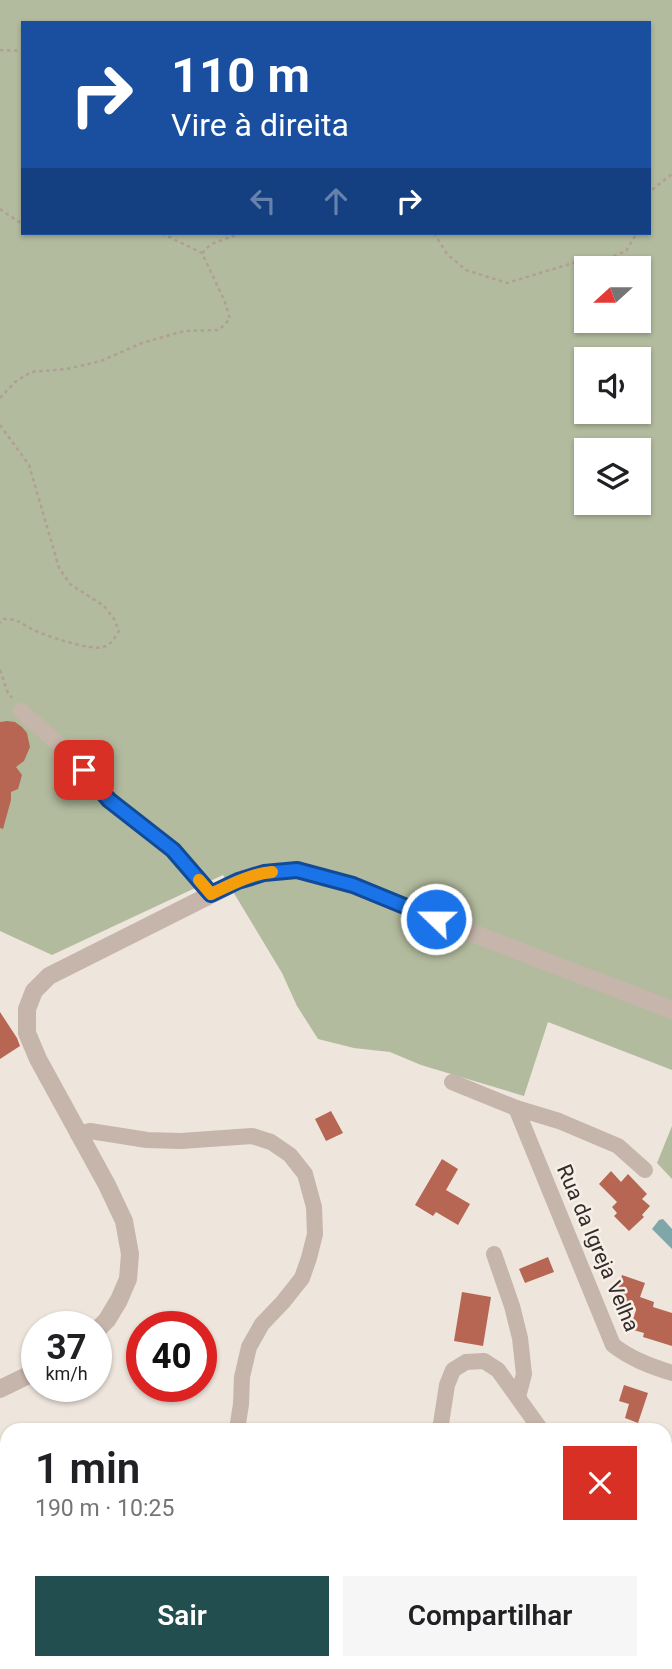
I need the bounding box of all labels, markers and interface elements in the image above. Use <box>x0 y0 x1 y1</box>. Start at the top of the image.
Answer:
text: 110 m <box>171 47 310 104</box>
icon: right <box>56 49 147 140</box>
text: Vire à direita <box>171 106 349 144</box>
icon: left <box>244 182 282 220</box>
icon: ahead <box>317 182 355 220</box>
icon: right <box>390 182 428 220</box>
north arrow <box>574 256 651 332</box>
map controls <box>574 256 651 515</box>
button: sound <box>574 347 651 424</box>
button: layers <box>574 438 651 515</box>
pin <box>54 740 114 800</box>
icon: arrive <box>65 751 103 789</box>
position arrow <box>399 882 473 956</box>
street label: Rua da Igreja Velha <box>552 1161 644 1335</box>
speed limit sign: 40 <box>126 1311 217 1402</box>
text: 37 <box>46 1327 87 1368</box>
text: km/h <box>45 1363 88 1384</box>
text: 1 min <box>35 1444 140 1493</box>
button: close <box>563 1446 637 1520</box>
text: 190 m · 10:25 <box>35 1495 174 1522</box>
button: Sair <box>35 1576 329 1656</box>
button: Compartilhar <box>343 1576 637 1656</box>

